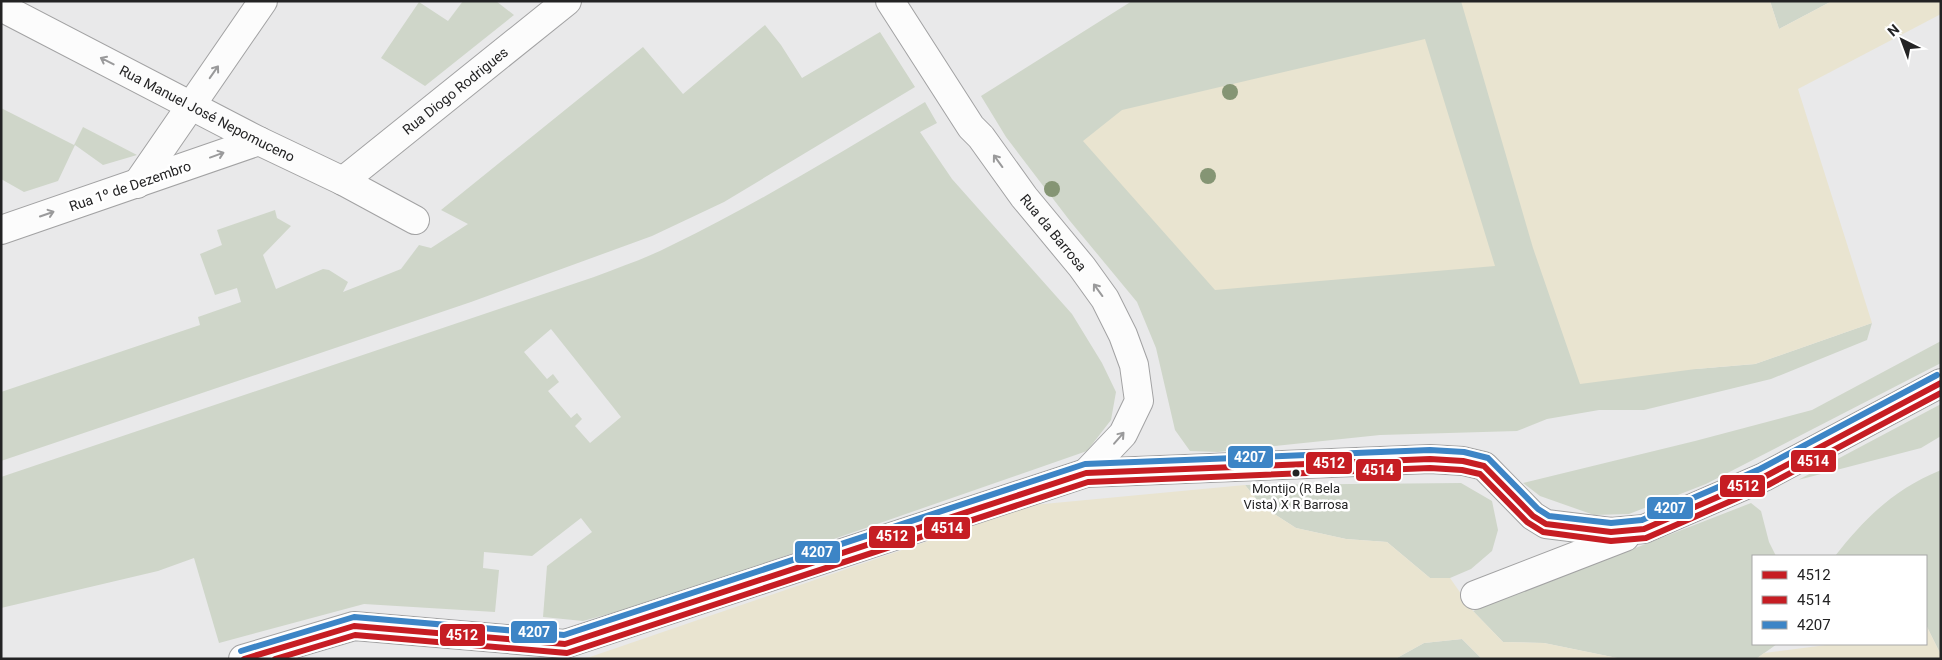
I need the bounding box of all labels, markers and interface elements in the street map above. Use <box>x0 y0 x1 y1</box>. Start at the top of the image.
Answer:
north arrow <box>1877 15 1927 65</box>
text: N <box>1884 21 1902 40</box>
street label: Rua Diogo Rodrigues <box>399 44 511 138</box>
one-way arrow <box>100 56 115 65</box>
street label: Rua Manuel José Nepomuceno <box>117 62 297 165</box>
one-way arrow <box>209 65 219 79</box>
one-way arrow <box>209 150 225 159</box>
one-way arrow <box>993 155 1004 168</box>
street label: Rua 1º de Dezembro <box>67 158 193 214</box>
street label: Rua da Barrosa <box>1017 191 1090 274</box>
one-way arrow <box>39 209 55 219</box>
one-way arrow <box>1093 283 1103 297</box>
one-way arrow <box>1113 431 1125 444</box>
line badge: 4207 <box>1227 445 1274 469</box>
text: 4207 <box>1234 449 1266 465</box>
line badge: 4514 <box>1790 449 1837 473</box>
line badge: 4512 <box>1305 451 1353 475</box>
text: 4514 <box>1797 453 1829 469</box>
text: 4512 <box>1313 455 1345 471</box>
line badge: 4514 <box>1355 458 1402 482</box>
text: 4514 <box>1362 462 1394 478</box>
marker: Montijo (R Bela Vista) X R Barrosa <box>1291 468 1301 478</box>
line badge: 4512 <box>1719 474 1766 498</box>
text: 4512 <box>1727 478 1759 494</box>
place label: Montijo (R Bela Vista) X R Barrosa <box>1244 481 1348 512</box>
line badge: 4207 <box>1646 496 1694 520</box>
text: 4207 <box>1654 500 1686 516</box>
line badge: 4514 <box>923 516 971 540</box>
text: 4514 <box>931 520 963 536</box>
line badge: 4512 <box>868 525 916 549</box>
text: 4512 <box>876 528 908 544</box>
line badge: 4207 <box>794 540 841 564</box>
text: 4207 <box>801 544 833 560</box>
legend <box>1752 555 1927 645</box>
text: 4512 <box>1797 566 1831 584</box>
text: 4514 <box>1797 591 1831 609</box>
text: 4207 <box>1797 616 1831 634</box>
line badge: 4207 <box>510 620 558 644</box>
line badge: 4512 <box>439 623 486 647</box>
text: 4207 <box>518 624 550 640</box>
text: 4512 <box>446 627 478 643</box>

